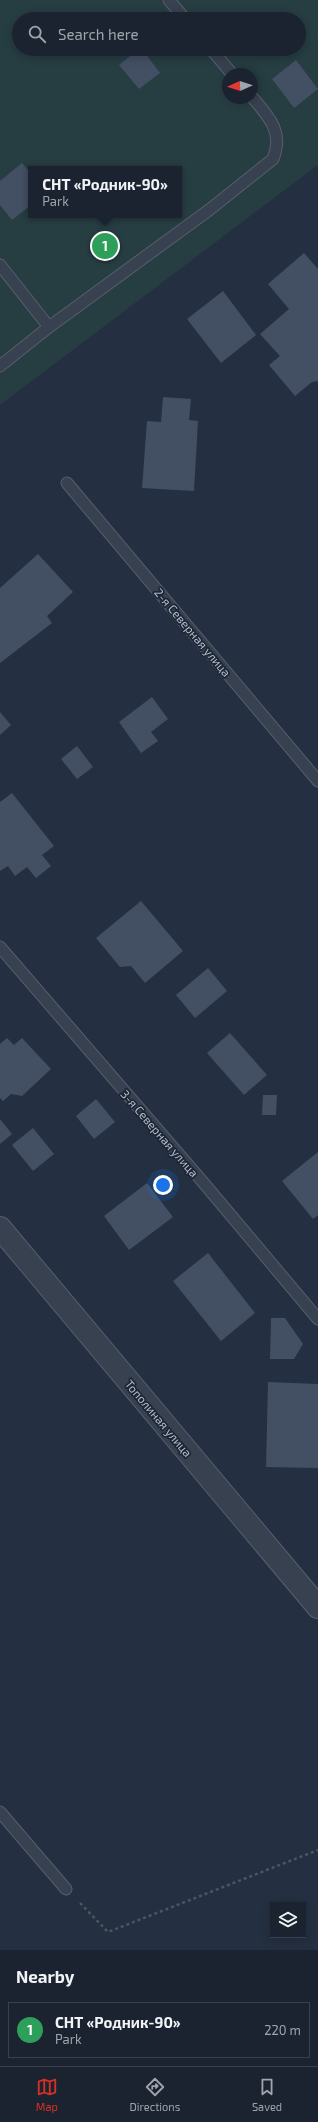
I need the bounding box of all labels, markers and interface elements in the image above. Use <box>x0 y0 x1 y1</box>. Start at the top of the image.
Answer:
search box <box>12 12 306 56</box>
icon: search <box>26 23 48 45</box>
text: Search here <box>58 25 139 43</box>
north arrow <box>222 68 258 104</box>
popup <box>28 166 182 218</box>
text: СНТ «Родник-90» <box>42 175 168 193</box>
text: Park <box>42 193 69 209</box>
pin: 1 <box>92 231 118 261</box>
street label: 2-я Северная улица <box>151 585 234 680</box>
street label: 3-я Северная улица <box>118 1087 202 1180</box>
your location <box>153 1175 173 1195</box>
street label: Тополиная улица <box>122 1377 195 1460</box>
map controls <box>270 1902 306 1938</box>
button: layers <box>270 1902 306 1938</box>
text: Nearby <box>16 1966 74 1986</box>
text: СНТ «Родник-90» <box>55 2013 181 2031</box>
text: 1 <box>27 2022 33 2038</box>
text: 220 m <box>264 2022 301 2038</box>
text: Park <box>55 2031 82 2047</box>
tab: Map <box>36 2076 58 2113</box>
tab: Directions <box>130 2076 180 2113</box>
tab: Saved <box>252 2076 282 2113</box>

